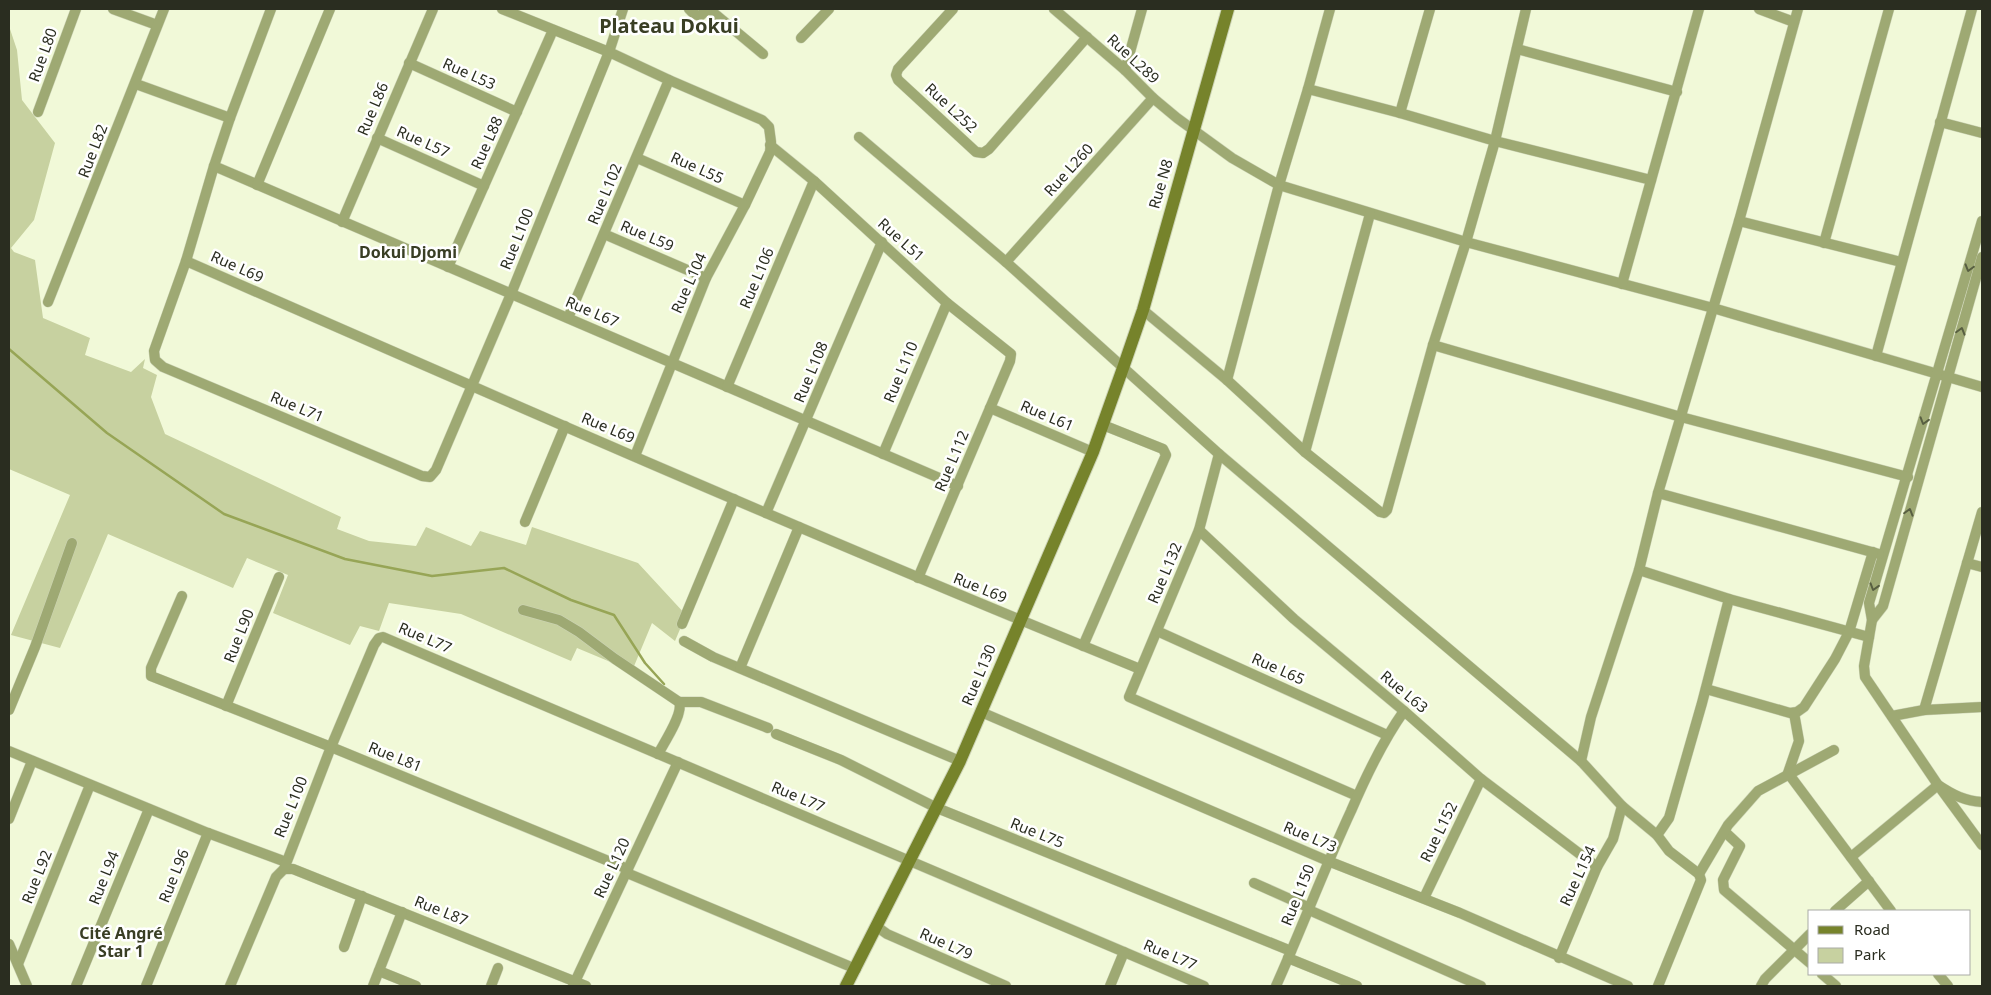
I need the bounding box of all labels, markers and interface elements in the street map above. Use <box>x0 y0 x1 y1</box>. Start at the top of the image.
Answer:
district label: Plateau Dokui <box>599 12 739 39</box>
street label: Rue L80 <box>23 25 61 84</box>
street label: Rue L289 <box>1103 29 1164 88</box>
street label: Rue L53 <box>440 53 499 94</box>
street label: Rue L252 <box>921 78 982 137</box>
street label: Rue L86 <box>352 79 392 138</box>
street label: Rue L88 <box>466 113 507 172</box>
street label: Rue L82 <box>73 121 111 180</box>
street label: Rue L57 <box>394 121 453 162</box>
street label: Rue L260 <box>1039 139 1097 200</box>
street label: Rue L55 <box>668 147 727 188</box>
street label: Rue N8 <box>1143 156 1177 211</box>
street label: Rue L102 <box>582 160 626 227</box>
street label: Rue L100 <box>495 205 537 272</box>
street label: Rue L51 <box>874 213 929 265</box>
street label: Rue L59 <box>618 215 677 255</box>
district label: Dokui Djomi <box>359 241 457 263</box>
street label: Rue L106 <box>734 244 778 311</box>
street label: Rue L69 <box>208 246 267 287</box>
street label: Rue L104 <box>666 249 711 316</box>
one-way arrow <box>1964 264 1974 272</box>
street label: Rue L67 <box>563 291 622 331</box>
one-way arrow <box>1955 326 1966 335</box>
street label: Rue L108 <box>788 338 832 405</box>
street label: Rue L110 <box>878 338 922 405</box>
street label: Rue L71 <box>268 386 327 426</box>
street label: Rue L61 <box>1018 395 1077 435</box>
street label: Rue L69 <box>579 407 638 447</box>
one-way arrow <box>1920 416 1930 425</box>
street label: Rue L112 <box>929 427 973 494</box>
one-way arrow <box>1903 508 1913 517</box>
street label: Rue L132 <box>1142 539 1186 606</box>
street label: Rue L69 <box>951 567 1010 607</box>
one-way arrow <box>1870 582 1880 591</box>
street label: Rue L90 <box>218 606 258 665</box>
street label: Rue L77 <box>396 617 455 657</box>
street label: Rue L130 <box>956 641 1000 708</box>
street label: Rue L65 <box>1249 648 1308 689</box>
street label: Rue L63 <box>1377 666 1433 717</box>
street label: Rue L81 <box>366 736 425 776</box>
street label: Rue L100 <box>269 773 311 840</box>
street label: Rue L77 <box>769 776 828 816</box>
street label: Rue L152 <box>1415 798 1461 865</box>
street label: Rue L75 <box>1008 812 1067 852</box>
street label: Rue L73 <box>1281 816 1340 856</box>
street label: Rue L120 <box>588 834 634 901</box>
street label: Rue L154 <box>1554 842 1600 909</box>
street label: Rue L96 <box>153 846 193 905</box>
street label: Rue L92 <box>16 847 56 906</box>
street label: Rue L94 <box>83 848 123 907</box>
street label: Rue L150 <box>1276 861 1318 928</box>
street label: Rue L87 <box>412 890 471 930</box>
legend <box>1808 910 1971 975</box>
text: Road <box>1854 919 1890 939</box>
district label: Cité Angré Star 1 <box>79 922 163 962</box>
street label: Rue L79 <box>917 923 976 964</box>
street label: Rue L77 <box>1141 934 1200 974</box>
text: Park <box>1854 944 1886 964</box>

